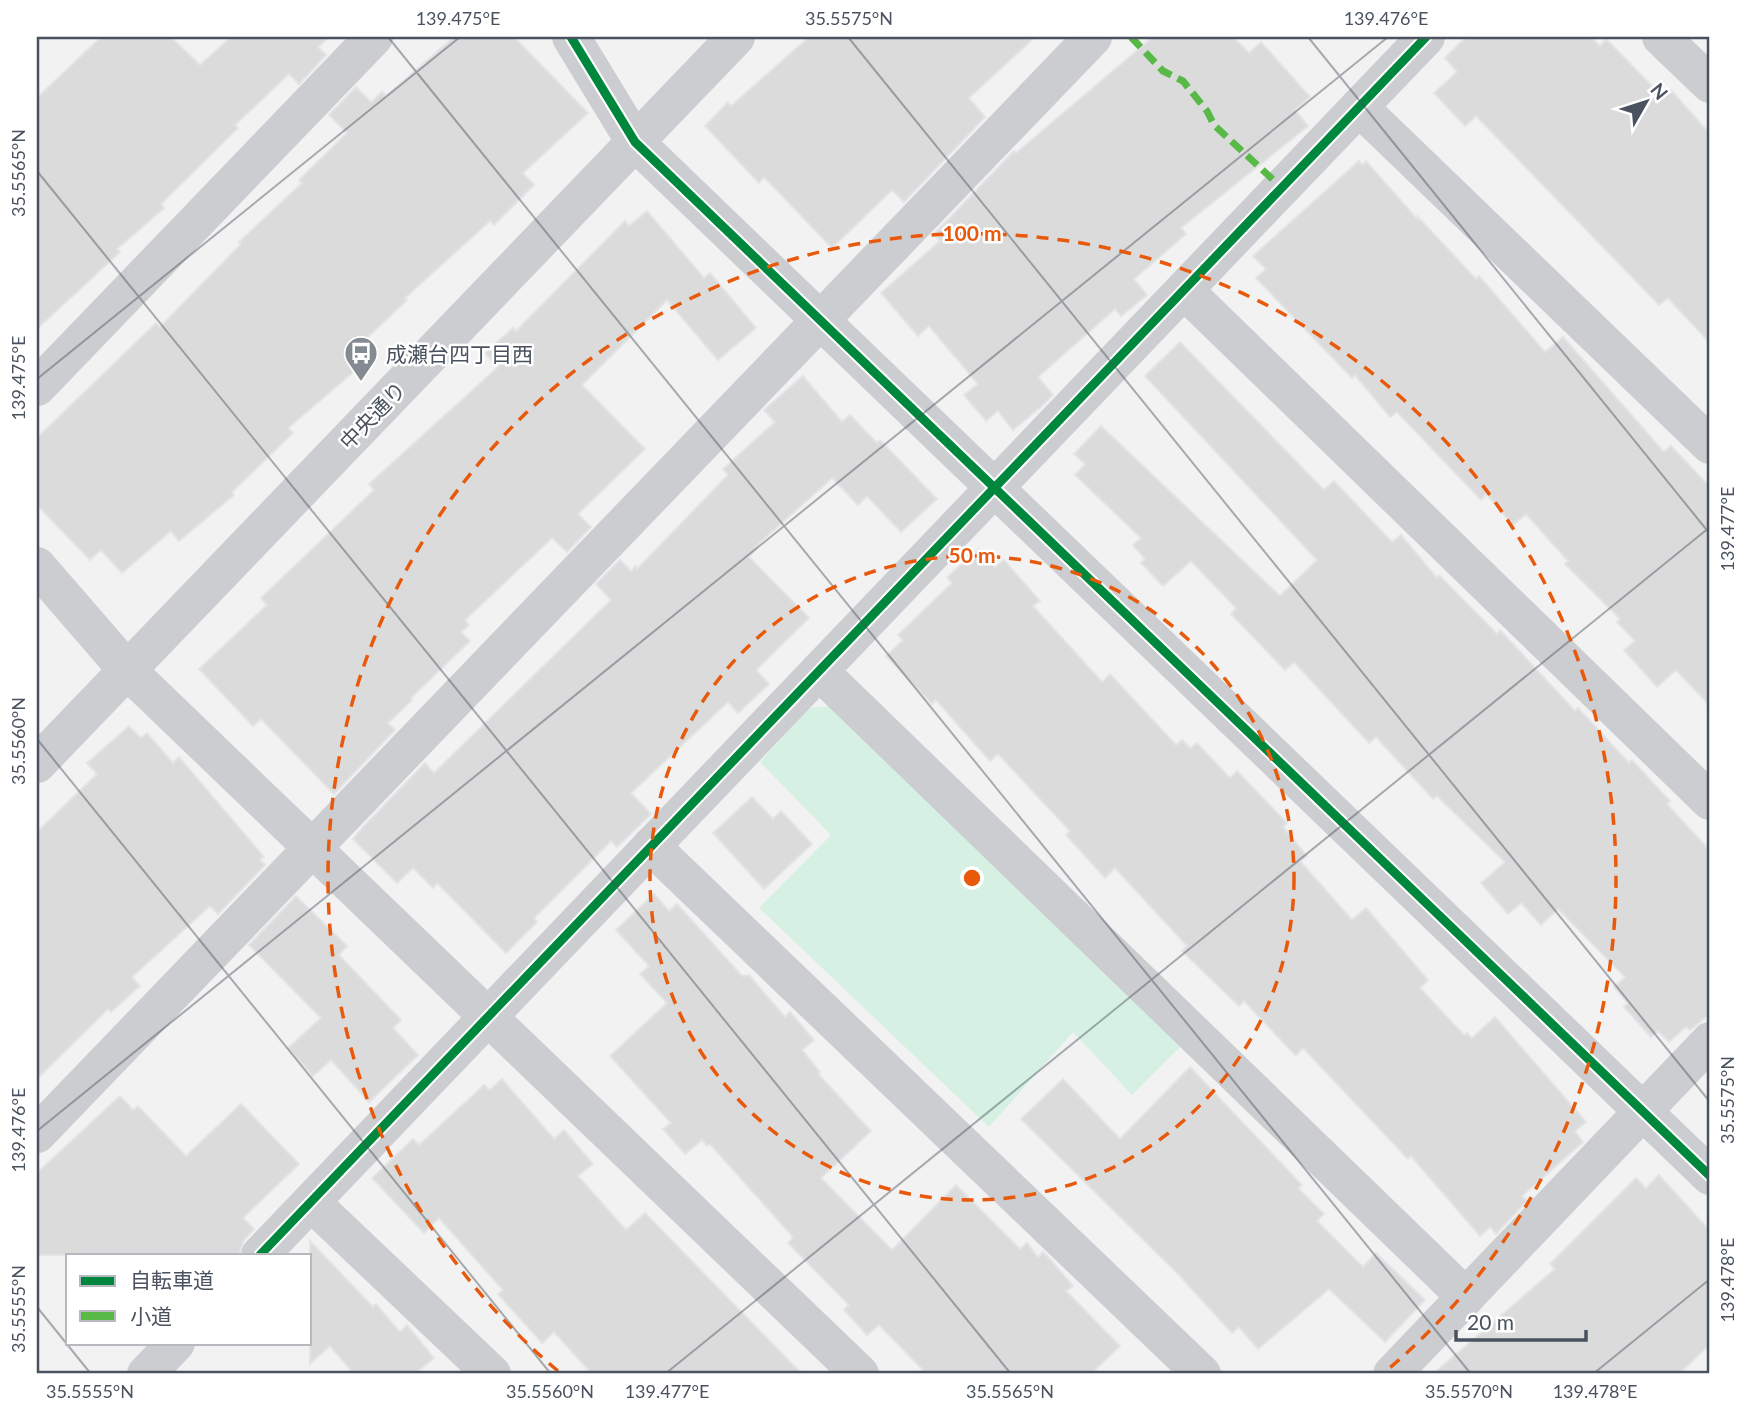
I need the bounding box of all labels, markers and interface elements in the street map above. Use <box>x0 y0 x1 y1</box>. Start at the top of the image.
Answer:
text: 139.475°E <box>416 7 500 29</box>
text: 35.5575°N <box>805 7 893 29</box>
text: 139.476°E <box>1344 7 1428 29</box>
north arrow <box>1610 66 1680 136</box>
text: N <box>1646 78 1673 104</box>
text: 35.5565°N <box>7 129 29 217</box>
text: 100 m <box>942 220 1002 245</box>
bus stop icon: 成瀬台四丁目西 <box>342 334 380 383</box>
text: 139.475°E <box>7 336 29 420</box>
place label: 成瀬台四丁目西 <box>386 341 533 366</box>
street label: 中央通り <box>334 376 410 454</box>
text: 139.477°E <box>1716 487 1738 571</box>
text: 50 m <box>948 542 996 567</box>
text: 35.5560°N <box>7 697 29 785</box>
centre of rings <box>960 866 984 890</box>
text: 35.5575°N <box>1716 1056 1738 1144</box>
text: 139.476°E <box>7 1088 29 1172</box>
text: 139.478°E <box>1716 1238 1738 1322</box>
legend <box>66 1254 312 1344</box>
text: 35.5555°N <box>7 1265 29 1353</box>
text: 自転車道 <box>130 1267 214 1292</box>
scale bar <box>1456 1299 1586 1343</box>
text: 小道 <box>130 1303 172 1328</box>
text: 20 m <box>1467 1309 1514 1334</box>
text: 35.5555°N <box>46 1380 134 1402</box>
text: 35.5560°N <box>506 1380 594 1402</box>
text: 139.477°E <box>625 1380 709 1402</box>
text: 35.5565°N <box>966 1380 1054 1402</box>
text: 35.5570°N <box>1425 1380 1513 1402</box>
text: 139.478°E <box>1553 1380 1637 1402</box>

